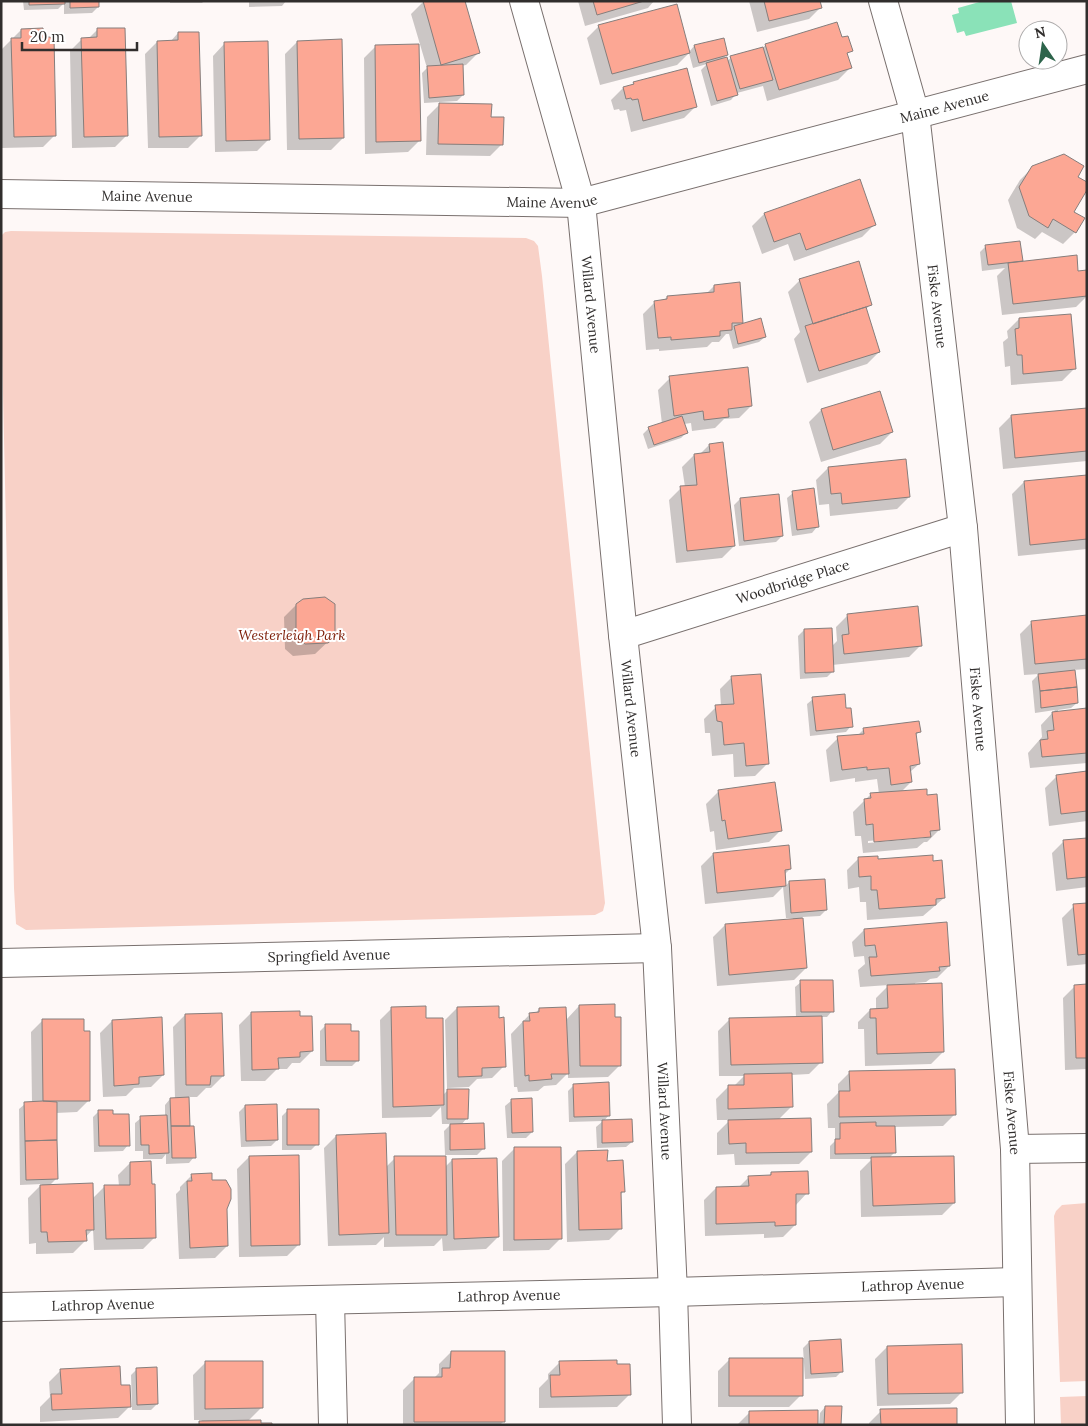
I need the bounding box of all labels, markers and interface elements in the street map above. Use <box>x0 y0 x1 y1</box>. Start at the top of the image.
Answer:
scale bar <box>22 20 138 52</box>
north arrow <box>1018 20 1068 70</box>
text: N <box>1033 22 1048 42</box>
text: 20 m <box>30 27 65 46</box>
street label: Maine Avenue <box>898 86 991 127</box>
street label: Maine Avenue <box>101 187 193 206</box>
street label: Maine Avenue <box>506 190 600 212</box>
street label: Willard Avenue <box>577 255 605 355</box>
street label: Fiske Avenue <box>923 263 951 350</box>
street label: Woodbridge Place <box>734 555 852 608</box>
park label: Westerleigh Park <box>238 626 346 644</box>
street label: Willard Avenue <box>617 659 645 759</box>
street label: Fiske Avenue <box>966 666 991 752</box>
street label: Springfield Avenue <box>267 945 391 966</box>
street label: Willard Avenue <box>653 1062 676 1161</box>
street label: Fiske Avenue <box>999 1070 1024 1155</box>
street label: Lathrop Avenue <box>861 1275 965 1296</box>
street label: Lathrop Avenue <box>457 1286 561 1306</box>
street label: Lathrop Avenue <box>51 1295 155 1315</box>

